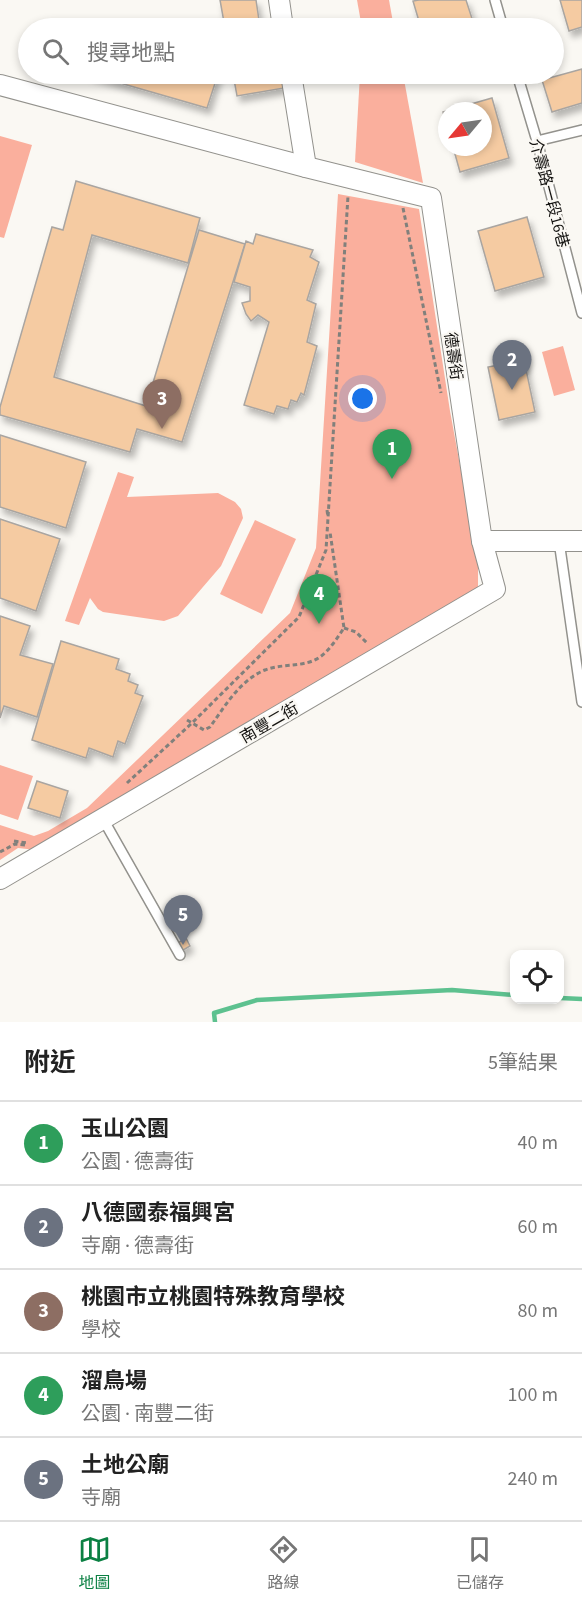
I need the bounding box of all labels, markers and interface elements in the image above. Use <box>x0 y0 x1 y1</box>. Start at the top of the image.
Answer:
search box <box>18 18 564 84</box>
icon: search <box>39 35 72 68</box>
text: 搜尋地點 <box>87 37 175 69</box>
north arrow <box>438 102 492 156</box>
street label: 介壽路一段16巷 <box>524 136 574 250</box>
street label: 德壽街 <box>439 331 467 381</box>
pin: 2 <box>492 340 532 390</box>
pin: 3 <box>142 380 182 429</box>
your location <box>348 384 377 413</box>
pin: 1 <box>372 430 412 479</box>
pin: 4 <box>300 574 338 624</box>
street label: 南豐二街 <box>236 697 303 748</box>
pin: 5 <box>164 896 202 945</box>
map controls <box>510 950 564 1004</box>
button: locate <box>510 950 564 1004</box>
text: 附近 <box>24 1044 76 1081</box>
text: 5筆結果 <box>488 1049 558 1077</box>
text: 玉山公園 <box>81 1113 169 1145</box>
text: 1 <box>38 1129 49 1157</box>
text: 40 m <box>518 1129 558 1157</box>
text: 公園 · 德壽街 <box>81 1148 194 1176</box>
text: 八德國泰福興宮 <box>81 1197 235 1229</box>
text: 2 <box>38 1213 49 1241</box>
text: 60 m <box>518 1213 558 1241</box>
text: 寺廟 · 德壽街 <box>81 1232 194 1260</box>
text: 桃園市立桃園特殊教育學校 <box>81 1281 345 1313</box>
text: 3 <box>38 1297 49 1325</box>
text: 80 m <box>518 1297 558 1325</box>
text: 學校 <box>81 1316 121 1344</box>
text: 溜鳥場 <box>81 1365 147 1397</box>
text: 4 <box>38 1381 49 1409</box>
text: 100 m <box>508 1381 558 1409</box>
text: 公園 · 南豐二街 <box>81 1400 214 1428</box>
text: 土地公廟 <box>81 1449 169 1481</box>
text: 5 <box>38 1465 49 1493</box>
text: 240 m <box>508 1465 558 1493</box>
text: 寺廟 <box>81 1484 121 1512</box>
tab: 地圖 <box>78 1533 111 1594</box>
tab: 路線 <box>267 1533 300 1594</box>
tab: 已儲存 <box>456 1533 504 1594</box>

